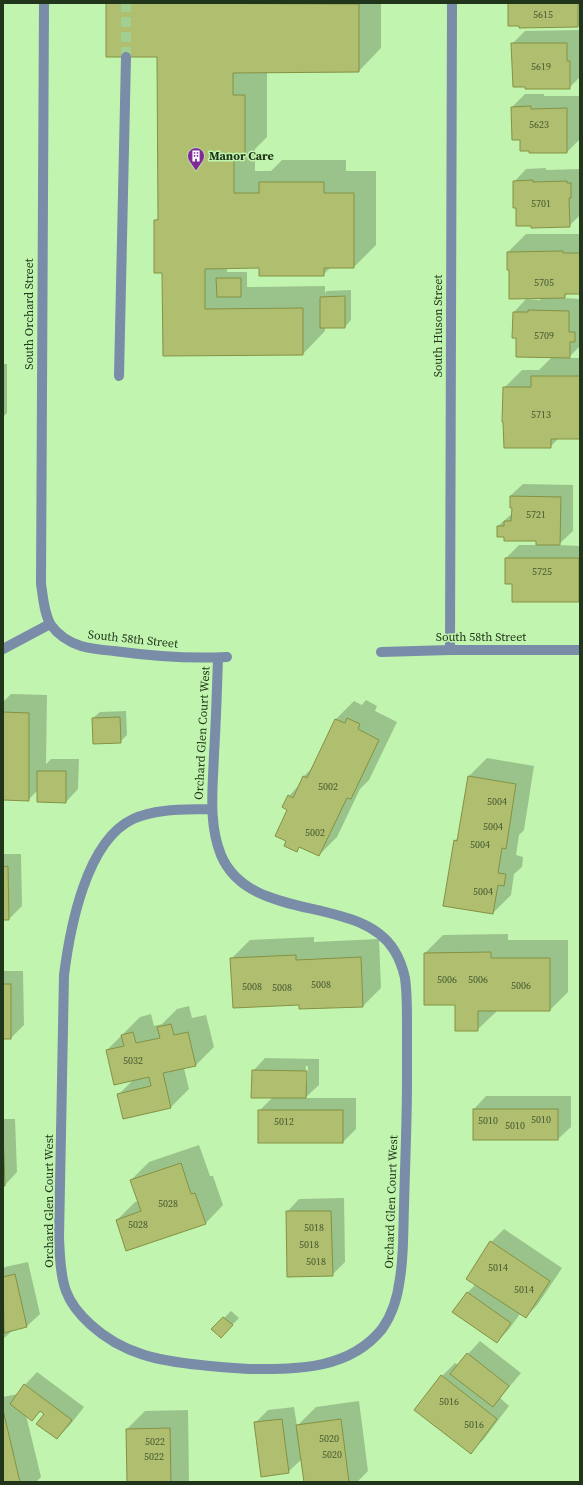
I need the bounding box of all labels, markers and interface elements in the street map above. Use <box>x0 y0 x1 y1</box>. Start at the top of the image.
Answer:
house number: 5615 <box>533 8 553 21</box>
house number: 5619 <box>531 60 551 73</box>
house number: 5623 <box>529 118 549 131</box>
building icon: Manor Care <box>186 146 206 171</box>
place label: Manor Care <box>209 148 274 164</box>
house number: 5701 <box>531 197 551 210</box>
street label: South Orchard Street <box>21 258 37 370</box>
street label: South Huson Street <box>430 275 446 377</box>
house number: 5705 <box>534 276 554 289</box>
house number: 5709 <box>534 329 554 342</box>
house number: 5713 <box>531 408 551 421</box>
house number: 5721 <box>526 508 546 521</box>
house number: 5725 <box>532 565 552 578</box>
street label: South 58th Street <box>87 626 179 652</box>
street label: South 58th Street <box>436 629 526 645</box>
street label: Orchard Glen Court West <box>191 666 213 800</box>
house number: 5002 <box>318 780 338 793</box>
house number: 5004 <box>487 795 507 808</box>
house number: 5004 <box>483 820 503 833</box>
house number: 5002 <box>305 826 325 839</box>
house number: 5004 <box>470 838 490 851</box>
house number: 5004 <box>473 885 493 898</box>
house number: 5006 <box>437 973 457 986</box>
house number: 5006 <box>468 973 488 986</box>
house number: 5008 <box>311 978 331 991</box>
house number: 5006 <box>511 979 531 992</box>
house number: 5008 <box>242 980 262 993</box>
house number: 5008 <box>272 981 292 994</box>
house number: 5032 <box>123 1054 143 1067</box>
house number: 5010 <box>531 1113 551 1126</box>
house number: 5010 <box>478 1114 498 1127</box>
house number: 5012 <box>274 1115 294 1128</box>
house number: 5010 <box>505 1119 525 1132</box>
street label: Orchard Glen Court West <box>41 1134 57 1268</box>
street label: Orchard Glen Court West <box>381 1135 401 1269</box>
house number: 5028 <box>158 1197 178 1210</box>
house number: 5028 <box>128 1218 148 1231</box>
house number: 5018 <box>304 1221 324 1234</box>
house number: 5018 <box>299 1238 319 1251</box>
house number: 5018 <box>306 1255 326 1268</box>
house number: 5014 <box>488 1261 508 1274</box>
house number: 5014 <box>514 1283 534 1296</box>
house number: 5016 <box>439 1395 459 1408</box>
house number: 5016 <box>464 1418 484 1431</box>
house number: 5020 <box>319 1432 339 1445</box>
house number: 5022 <box>145 1435 165 1448</box>
house number: 5020 <box>322 1448 342 1461</box>
house number: 5022 <box>144 1450 164 1463</box>

